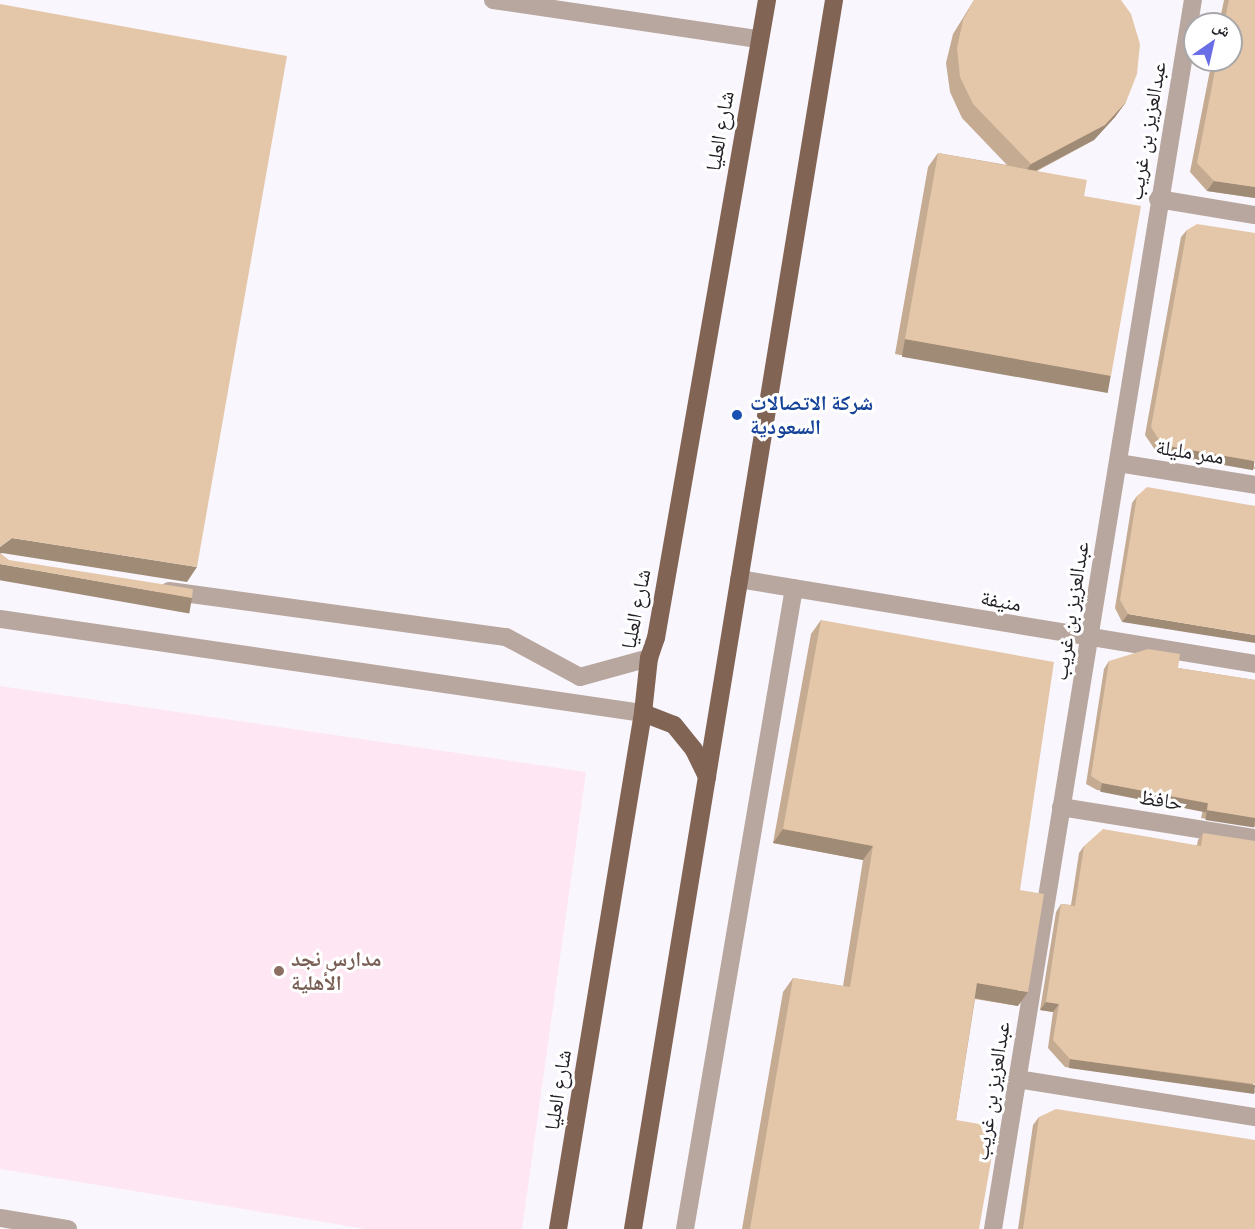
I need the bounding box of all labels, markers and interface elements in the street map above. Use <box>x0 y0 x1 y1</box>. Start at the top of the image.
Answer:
north arrow <box>1183 12 1243 72</box>
text: ش <box>1210 16 1235 41</box>
street label: عبدالعزيز بن غريب <box>1122 60 1172 202</box>
street label: شارع العليا <box>701 89 739 173</box>
place label: شركة الاتصالات السعودية <box>750 390 873 440</box>
marker: شركة الاتصالات السعودية <box>728 406 746 424</box>
street label: ممر مليلة <box>1154 434 1226 470</box>
street label: عبدالعزيز بن غريب <box>1048 540 1094 682</box>
street label: شارع العليا <box>616 567 656 651</box>
street label: منيفة <box>979 585 1023 617</box>
street label: حافظ <box>1137 784 1185 816</box>
place label: مدارس نجد الأهلية <box>291 946 381 996</box>
marker: مدارس نجد الأهلية <box>272 964 286 978</box>
street label: عبدالعزيز بن غريب <box>969 1020 1015 1162</box>
street label: شارع العليا <box>539 1048 577 1132</box>

